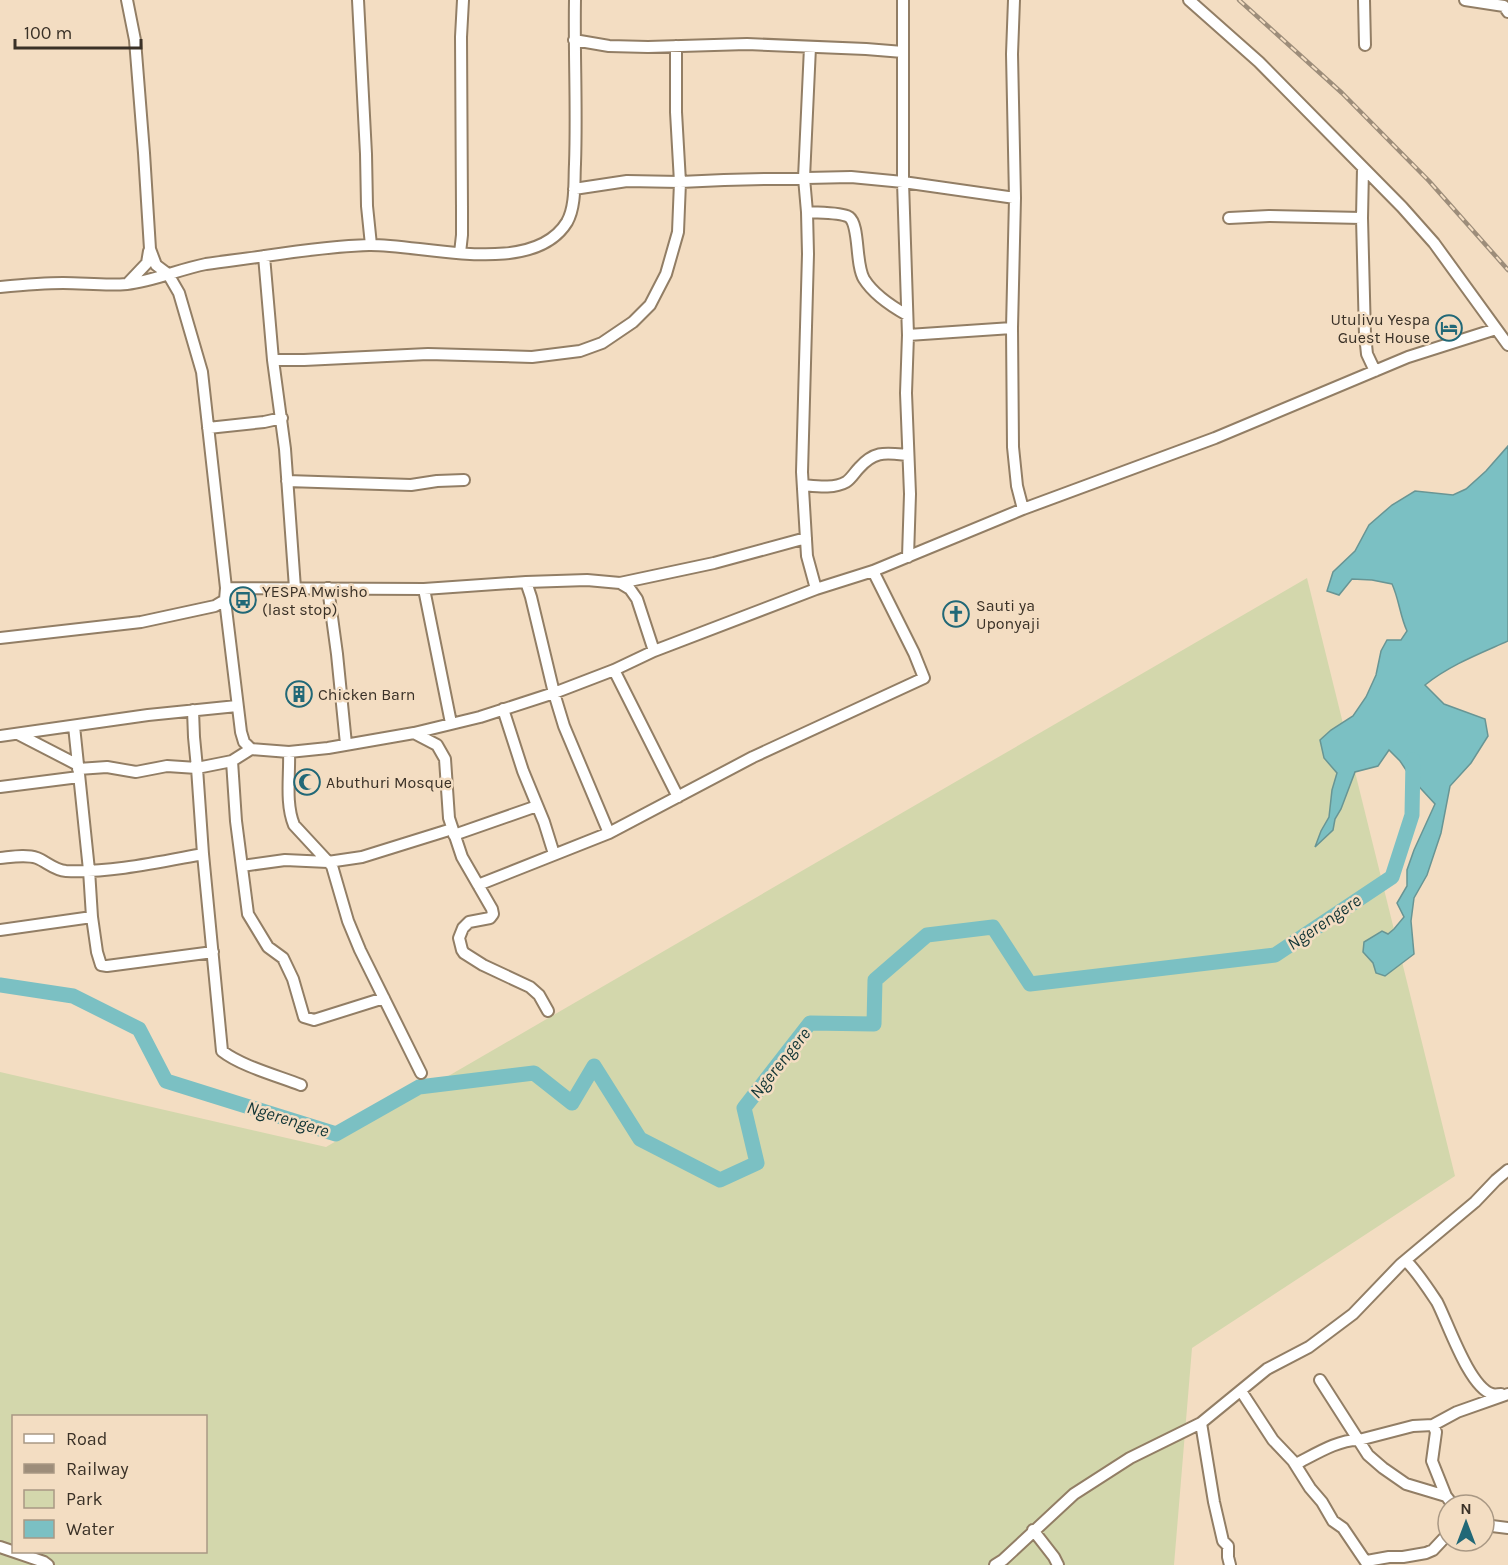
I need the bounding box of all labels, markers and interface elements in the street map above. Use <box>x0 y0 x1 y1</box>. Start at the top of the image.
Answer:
scale bar <box>15 12 141 50</box>
text: 100 m <box>24 22 72 44</box>
place label: Utulivu Yespa Guest House <box>1331 310 1430 347</box>
hotel icon: Utulivu Yespa Guest House <box>1434 313 1464 343</box>
place label: YESPA Mwisho (last stop) <box>262 582 367 619</box>
bus stop icon: YESPA Mwisho (last stop) <box>228 585 258 615</box>
place label: Sauti ya Uponyaji <box>976 596 1040 633</box>
church icon: Sauti ya Uponyaji <box>941 599 971 629</box>
building icon: Chicken Barn <box>284 679 314 709</box>
place label: Chicken Barn <box>318 685 415 704</box>
mosque icon: Abuthuri Mosque <box>292 767 322 797</box>
place label: Abuthuri Mosque <box>326 773 452 792</box>
water label: Ngerengere <box>1283 889 1365 955</box>
water label: Ngerengere <box>745 1023 815 1103</box>
water label: Ngerengere <box>244 1096 332 1142</box>
legend <box>12 1415 207 1553</box>
text: Road <box>66 1428 107 1450</box>
text: Railway <box>66 1458 129 1480</box>
text: Park <box>66 1488 103 1510</box>
north arrow <box>1436 1493 1496 1553</box>
text: N <box>1460 1499 1472 1518</box>
text: Water <box>66 1518 114 1540</box>

